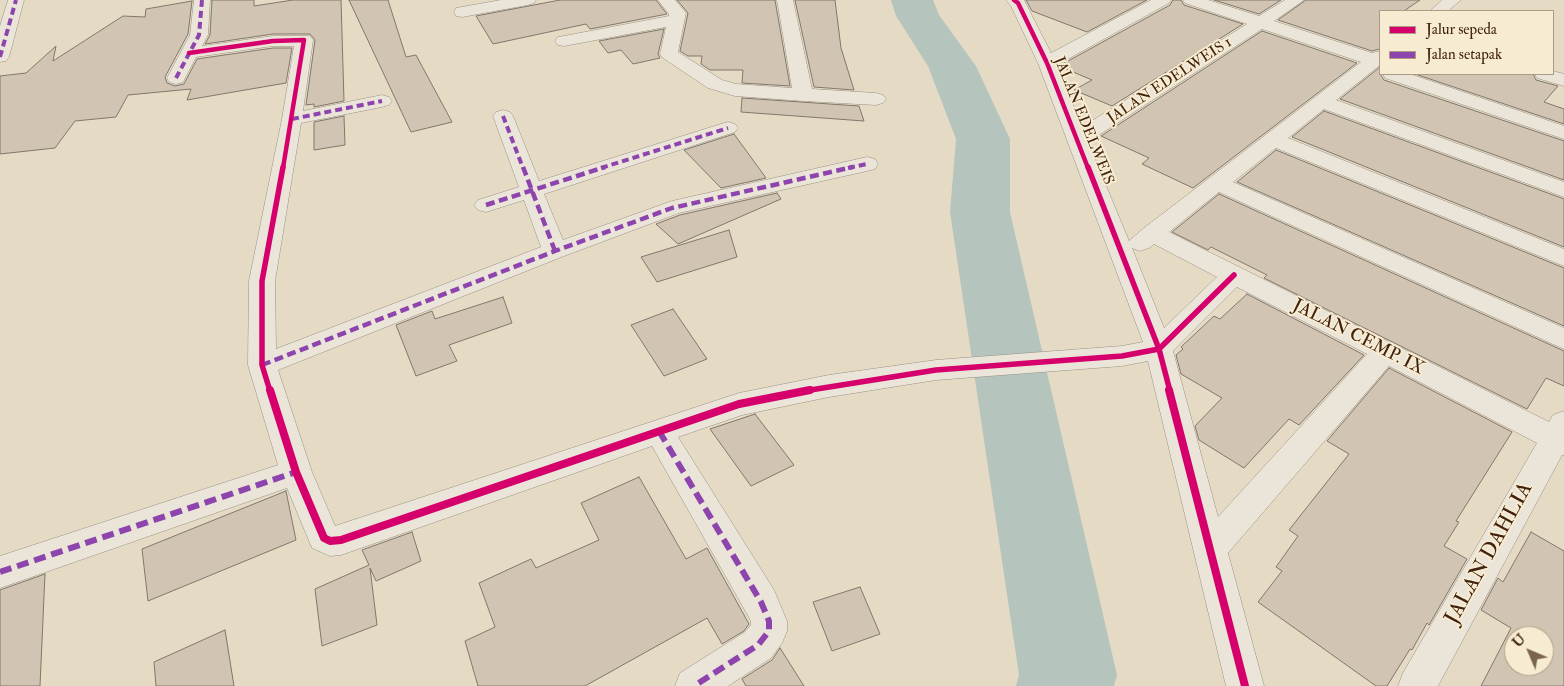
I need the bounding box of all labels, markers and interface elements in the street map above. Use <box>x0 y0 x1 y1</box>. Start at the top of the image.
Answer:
legend <box>1379 10 1554 75</box>
text: Jalur sepeda <box>1426 20 1497 39</box>
street label: JALAN EDELWEIS 1 <box>1104 34 1236 128</box>
text: Jalan setapak <box>1426 45 1502 64</box>
street label: JALAN EDELWEIS <box>1049 54 1117 188</box>
street label: JALAN CEMP. IX <box>1288 295 1428 381</box>
street label: JALAN DAHLIA <box>1441 479 1539 629</box>
north arrow <box>1504 626 1554 676</box>
text: U <box>1509 631 1529 651</box>

